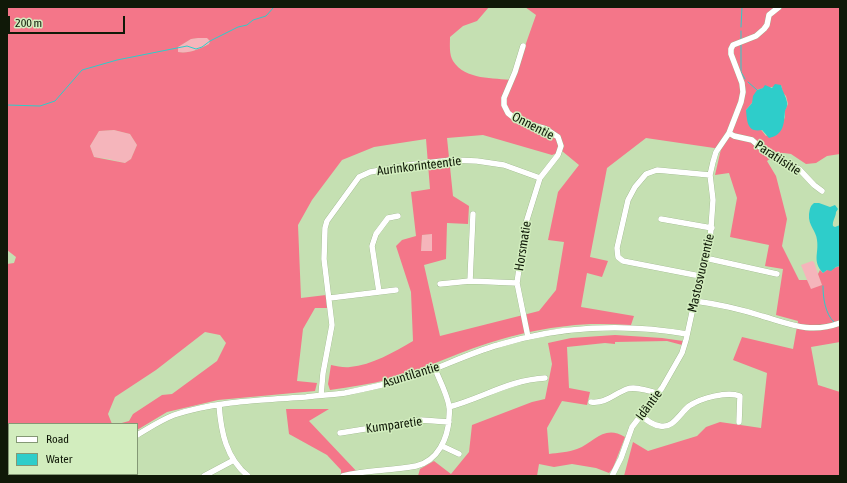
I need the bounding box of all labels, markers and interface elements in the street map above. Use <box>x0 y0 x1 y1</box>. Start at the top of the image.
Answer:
scale bar <box>10 8 127 34</box>
text: 200 m <box>15 16 42 30</box>
street label: Onnentie <box>509 109 557 143</box>
street label: Paratiisitie <box>752 137 804 179</box>
street label: Aurinkorinteentie <box>376 153 462 179</box>
street label: Horsmatie <box>511 220 535 272</box>
street label: Mastosvuorentie <box>684 232 718 314</box>
street label: Asuntilantie <box>381 359 441 391</box>
street label: Idäntie <box>632 387 666 423</box>
street label: Kumparetie <box>365 413 423 437</box>
legend <box>8 423 138 475</box>
text: Road <box>46 432 69 446</box>
text: Water <box>46 452 72 466</box>

